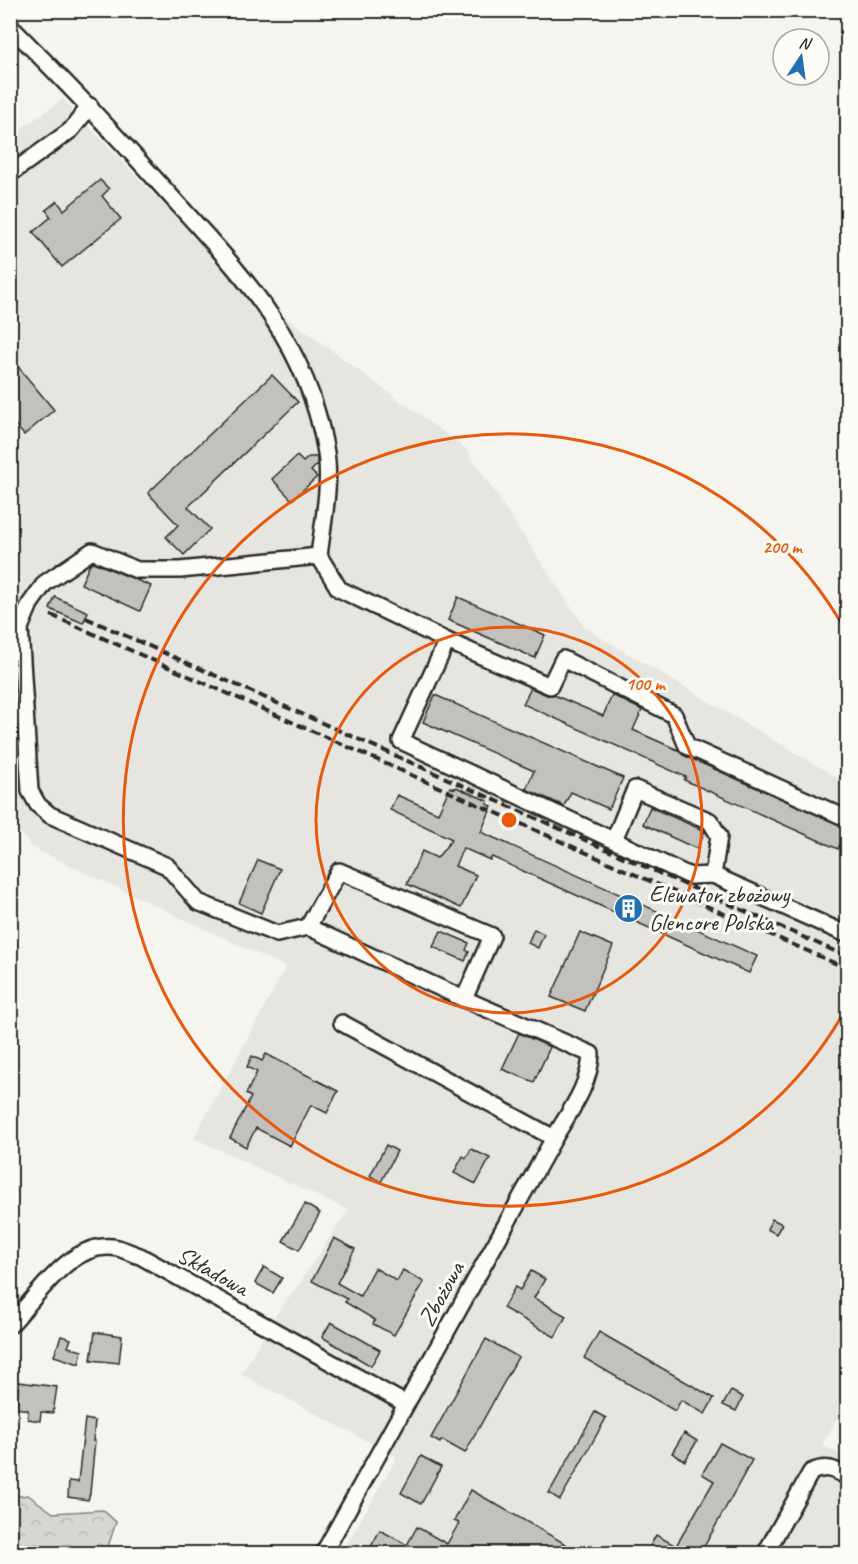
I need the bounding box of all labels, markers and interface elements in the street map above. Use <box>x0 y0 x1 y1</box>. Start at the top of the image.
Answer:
north arrow <box>771 27 831 87</box>
text: N <box>797 33 814 55</box>
text: 200 m <box>763 536 803 558</box>
text: 100 m <box>626 673 666 695</box>
centre of rings <box>499 810 519 830</box>
place label: Elewator zbożowy Glencore Polska <box>649 879 791 937</box>
building icon: Elewator zbożowy Glencore Polska <box>612 892 644 924</box>
street label: Składowa <box>172 1239 256 1304</box>
street label: Zbożowa <box>411 1255 472 1331</box>

